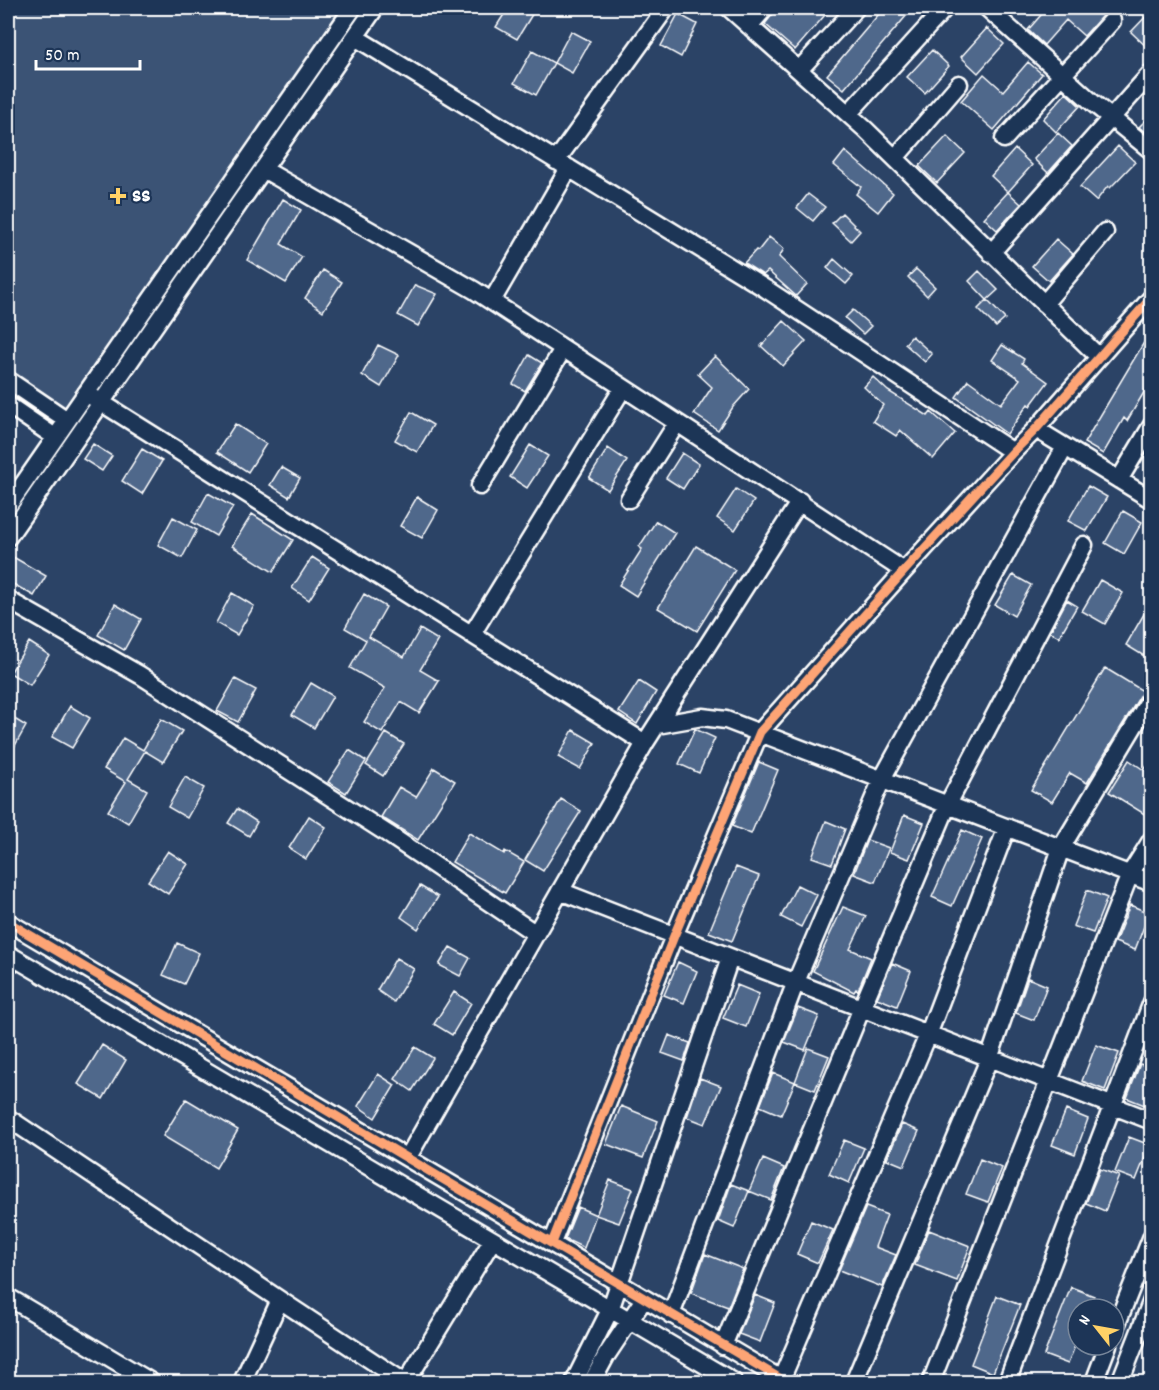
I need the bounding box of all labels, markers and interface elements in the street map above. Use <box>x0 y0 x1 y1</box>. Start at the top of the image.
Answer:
scale bar <box>36 33 140 71</box>
text: 50 m <box>45 44 80 69</box>
place label: ss <box>132 181 151 212</box>
marker: ss <box>109 187 127 205</box>
north arrow <box>1066 1297 1126 1357</box>
text: N <box>1073 1311 1097 1330</box>

